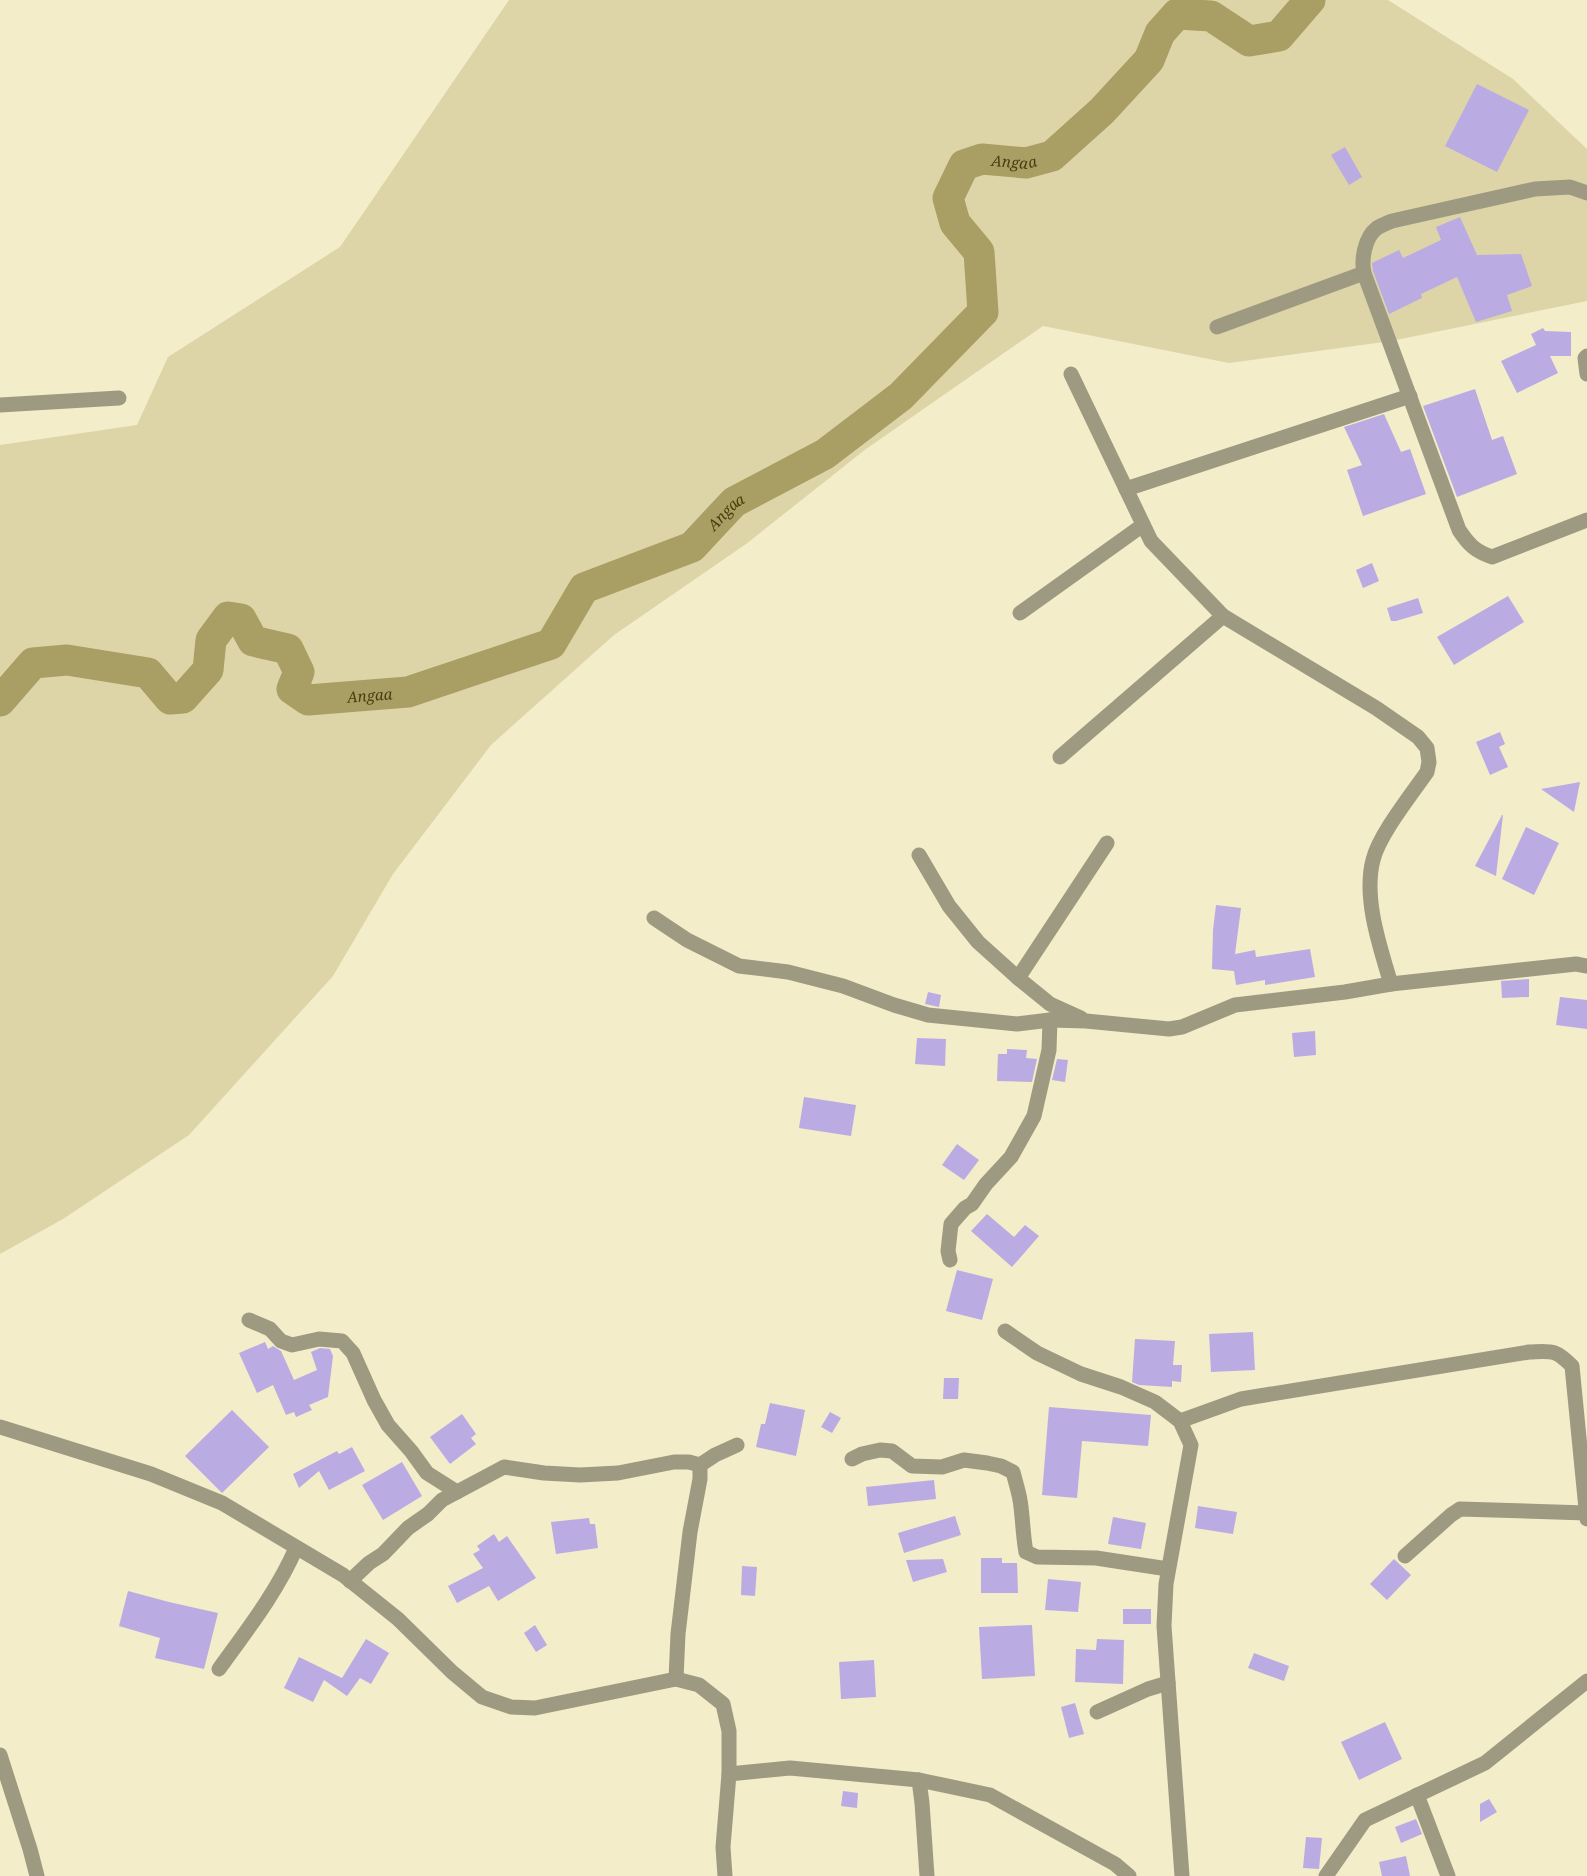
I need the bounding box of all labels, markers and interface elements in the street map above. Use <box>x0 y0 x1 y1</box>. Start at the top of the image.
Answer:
water label: Angaa <box>990 150 1039 173</box>
water label: Angaa <box>702 488 748 535</box>
water label: Angaa <box>345 683 393 707</box>

